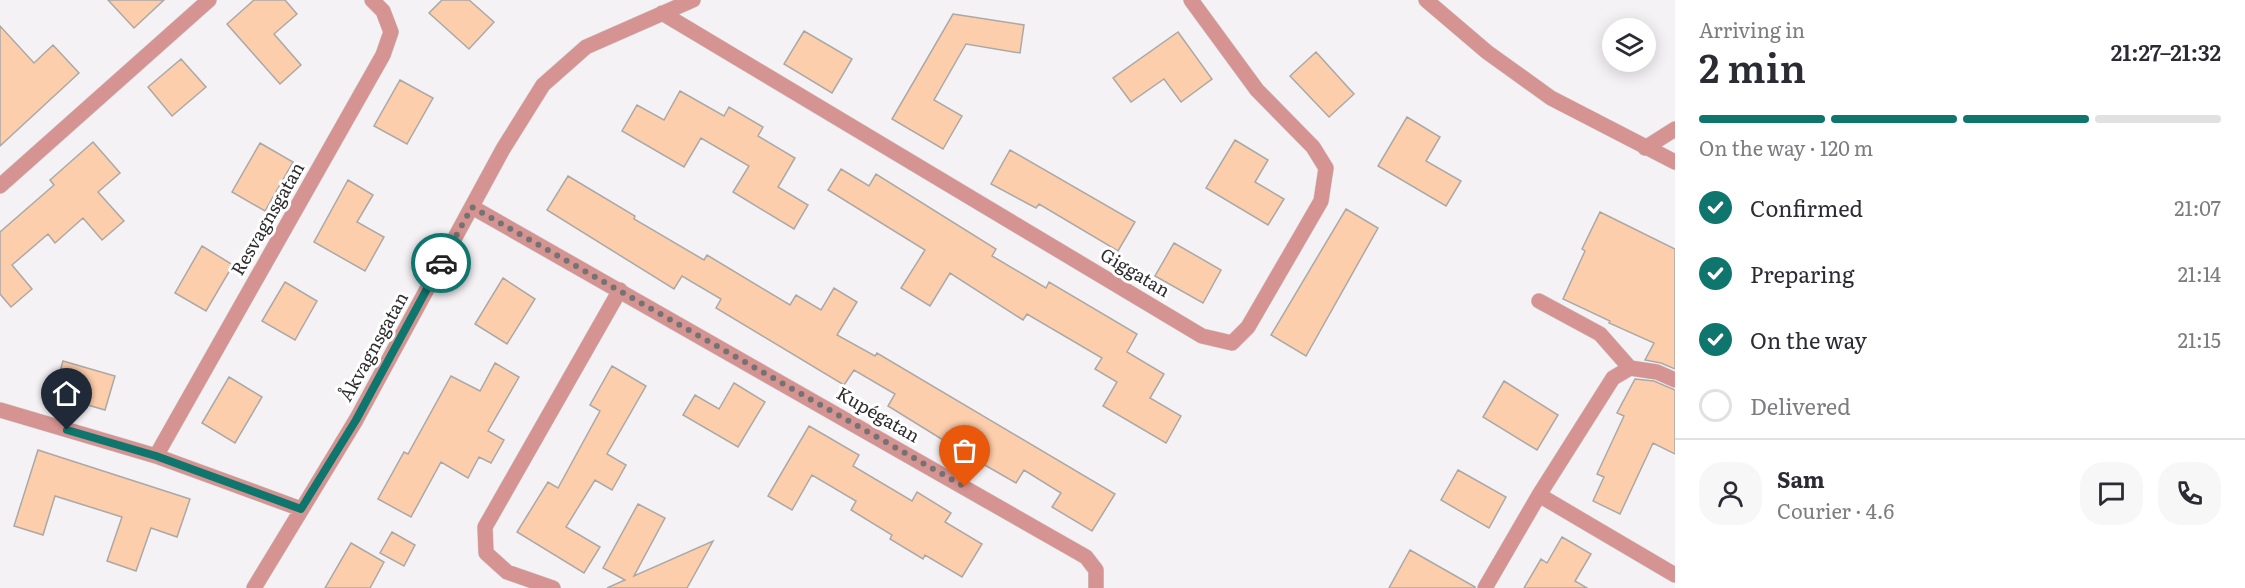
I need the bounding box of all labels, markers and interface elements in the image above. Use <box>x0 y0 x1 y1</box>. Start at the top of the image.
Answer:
text: Arriving in <box>1699 14 1805 44</box>
map controls <box>1602 18 1656 72</box>
button: layers <box>1602 18 1656 72</box>
text: 21:27–21:32 <box>2111 35 2221 68</box>
text: 2 min <box>1699 37 1806 95</box>
text: On the way · 120 m <box>1699 132 1873 162</box>
street label: Resvagnsgatan <box>223 156 310 280</box>
icon: check <box>1699 191 1732 224</box>
text: Confirmed <box>1750 191 1863 224</box>
text: 21:07 <box>2174 192 2221 222</box>
courier <box>411 233 471 293</box>
street label: Giggatan <box>1096 240 1176 303</box>
icon: car <box>425 247 458 280</box>
icon: check <box>1699 257 1732 290</box>
text: Preparing <box>1750 257 1854 290</box>
text: 21:14 <box>2178 258 2221 288</box>
street label: Åkvagnsgatan <box>331 286 414 406</box>
icon: check <box>1699 323 1732 356</box>
text: On the way <box>1750 323 1867 356</box>
text: 21:15 <box>2178 324 2221 354</box>
pin <box>41 368 92 430</box>
icon: home <box>50 377 83 410</box>
street label: Kupégatan <box>832 379 925 448</box>
text: Delivered <box>1750 389 1851 422</box>
pin <box>939 425 990 487</box>
icon: bag <box>948 434 981 467</box>
button: person <box>1699 462 1762 525</box>
text: Sam <box>1777 462 1825 495</box>
button: chat <box>2080 462 2143 525</box>
button: phone <box>2158 462 2221 525</box>
text: Courier · 4.6 <box>1777 495 1894 525</box>

